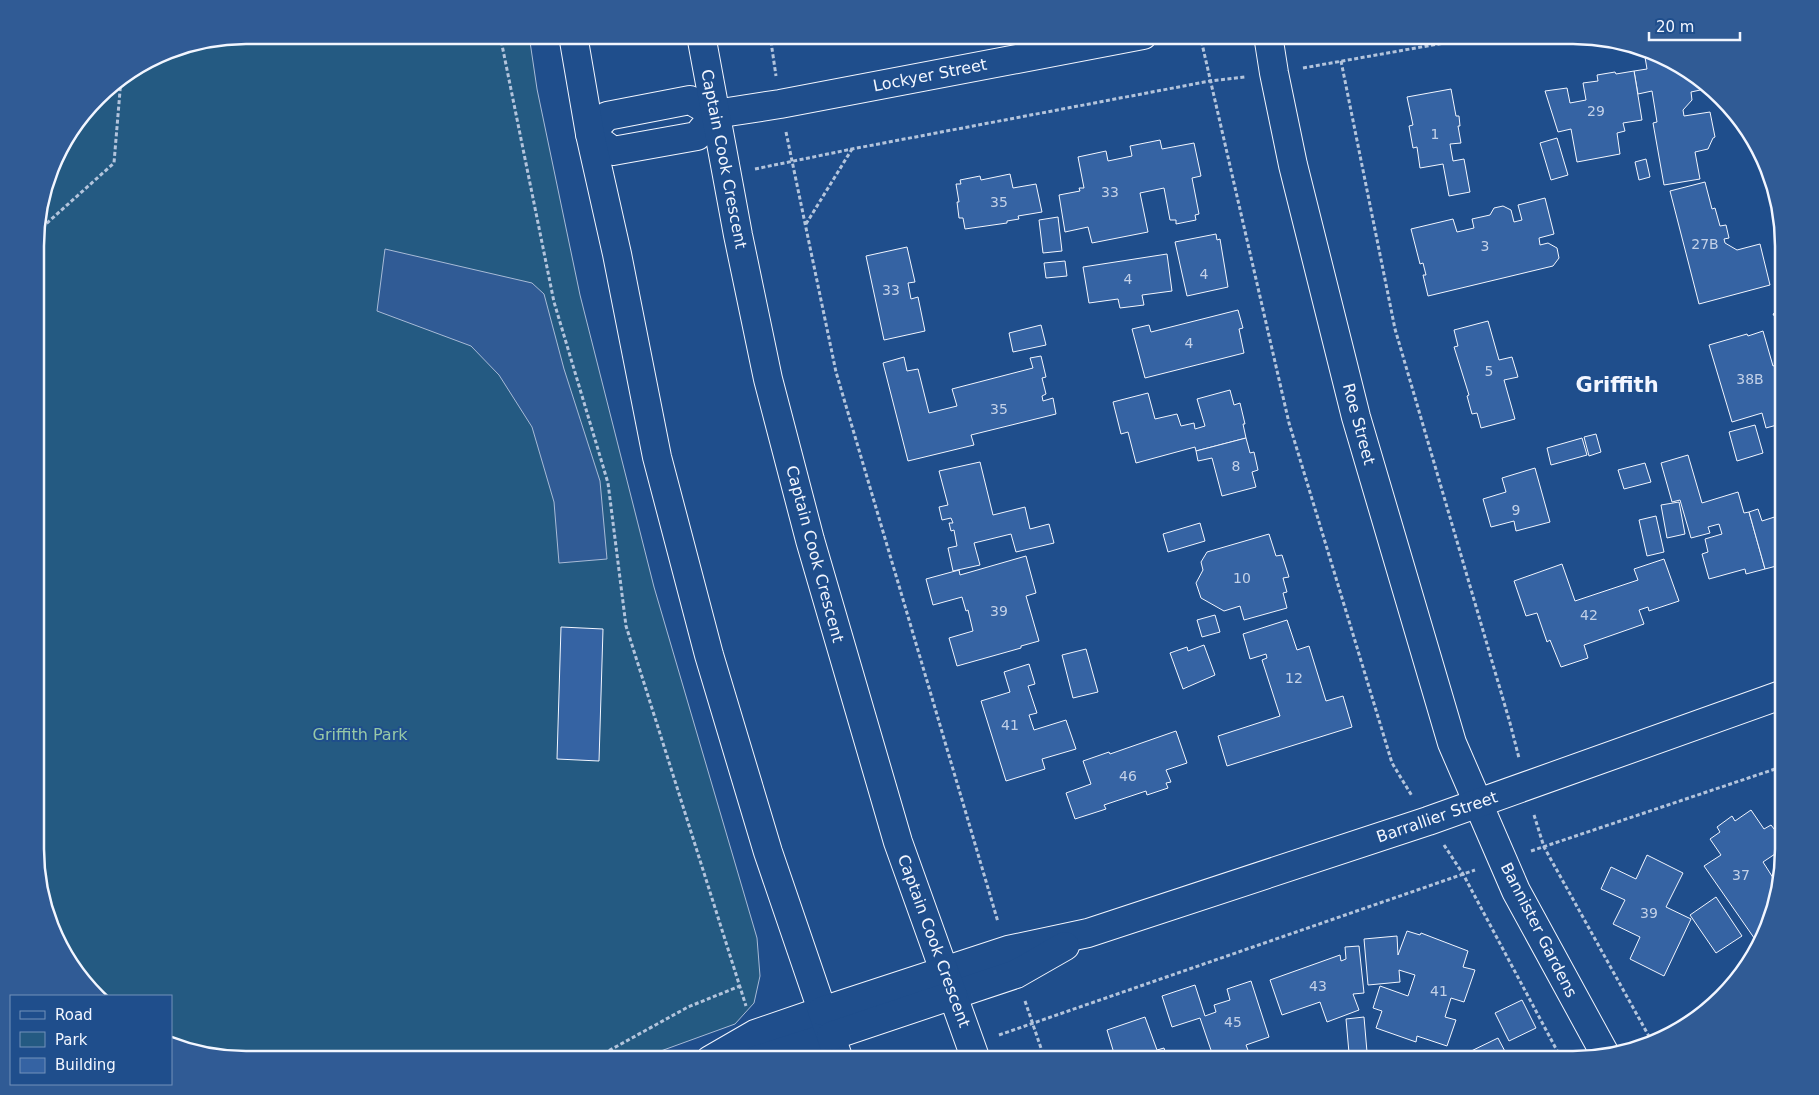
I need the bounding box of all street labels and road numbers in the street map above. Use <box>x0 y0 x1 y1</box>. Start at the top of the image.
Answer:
street label: Lockyer Street <box>871 55 989 95</box>
street label: Captain Cook Crescent <box>697 68 751 250</box>
street label: Roe Street <box>1339 381 1379 467</box>
street label: Captain Cook Crescent <box>782 463 848 645</box>
street label: Barrallier Street <box>1374 787 1500 847</box>
street label: Captain Cook Crescent <box>894 852 974 1030</box>
street label: Bannister Gardens <box>1497 859 1581 1001</box>

